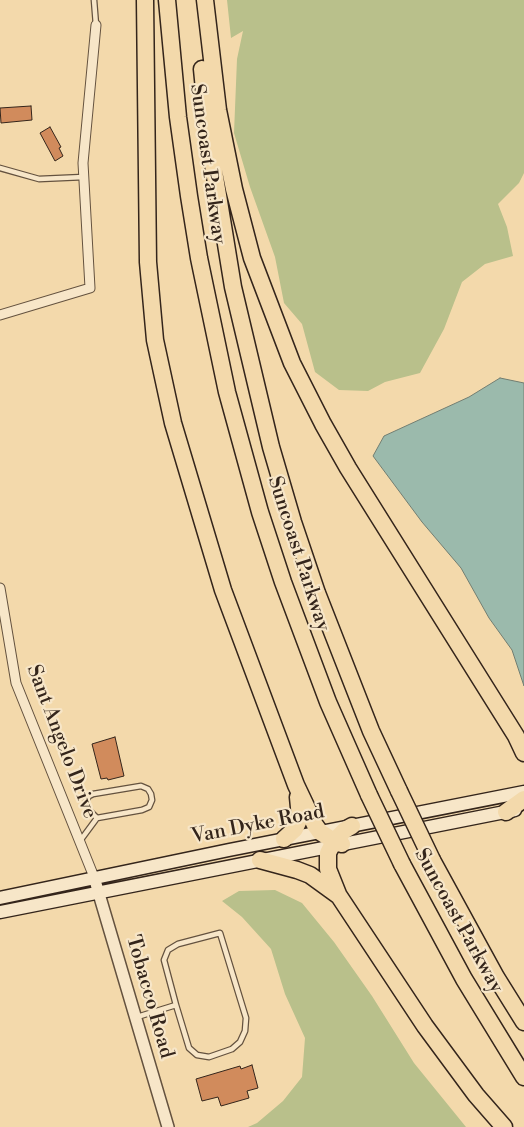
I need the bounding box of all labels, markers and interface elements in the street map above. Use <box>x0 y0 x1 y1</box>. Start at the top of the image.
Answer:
street label: Suncoast Parkway <box>184 82 230 246</box>
street label: Suncoast Parkway <box>262 473 334 635</box>
street label: Sant Angelo Drive <box>21 662 101 822</box>
street label: Van Dyke Road <box>189 800 327 850</box>
street label: Suncoast Parkway <box>408 845 508 997</box>
street label: Tobacco Road <box>120 933 178 1061</box>

